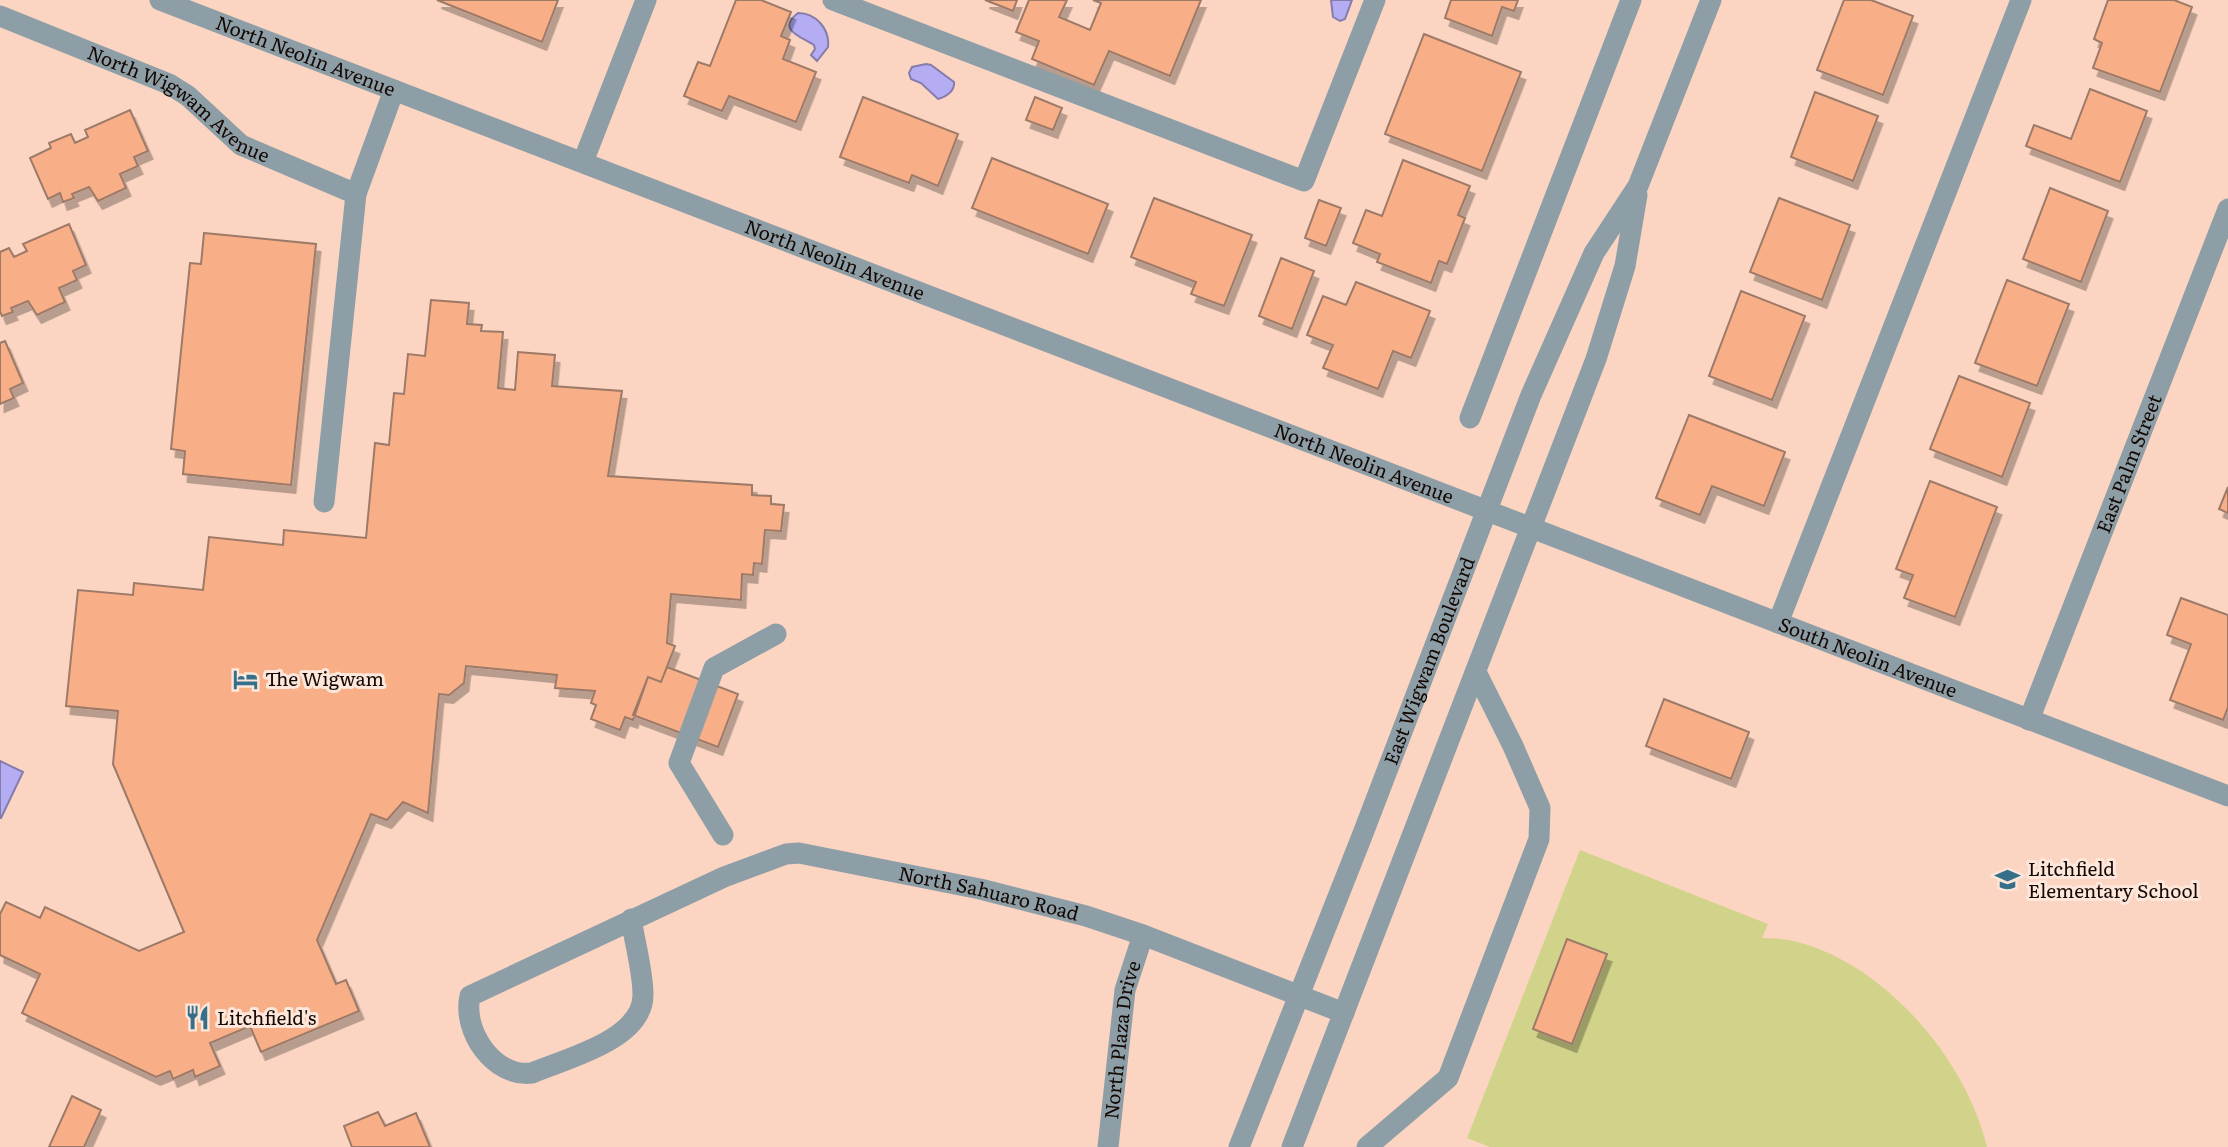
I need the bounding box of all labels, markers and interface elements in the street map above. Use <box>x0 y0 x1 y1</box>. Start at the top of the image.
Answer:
street label: North Neolin Avenue <box>212 8 400 102</box>
street label: North Wigwam Avenue <box>84 38 275 169</box>
street label: North Neolin Avenue <box>741 212 929 306</box>
street label: East Palm Street <box>2088 390 2168 537</box>
street label: North Neolin Avenue <box>1270 415 1458 510</box>
street label: East Wigwam Boulevard <box>1376 552 1481 769</box>
street label: South Neolin Avenue <box>1775 609 1962 704</box>
place label: The Wigwam <box>265 664 384 692</box>
hotel icon: The Wigwam <box>231 665 259 693</box>
place label: Litchfield Elementary School <box>2028 854 2199 904</box>
street label: North Sahuaro Road <box>896 858 1083 927</box>
school or university icon: Litchfield Elementary School <box>1994 866 2022 894</box>
street label: North Plaza Drive <box>1096 956 1147 1121</box>
place label: Litchfield's <box>217 1003 317 1031</box>
restaurant icon: Litchfield's <box>183 1004 211 1032</box>

